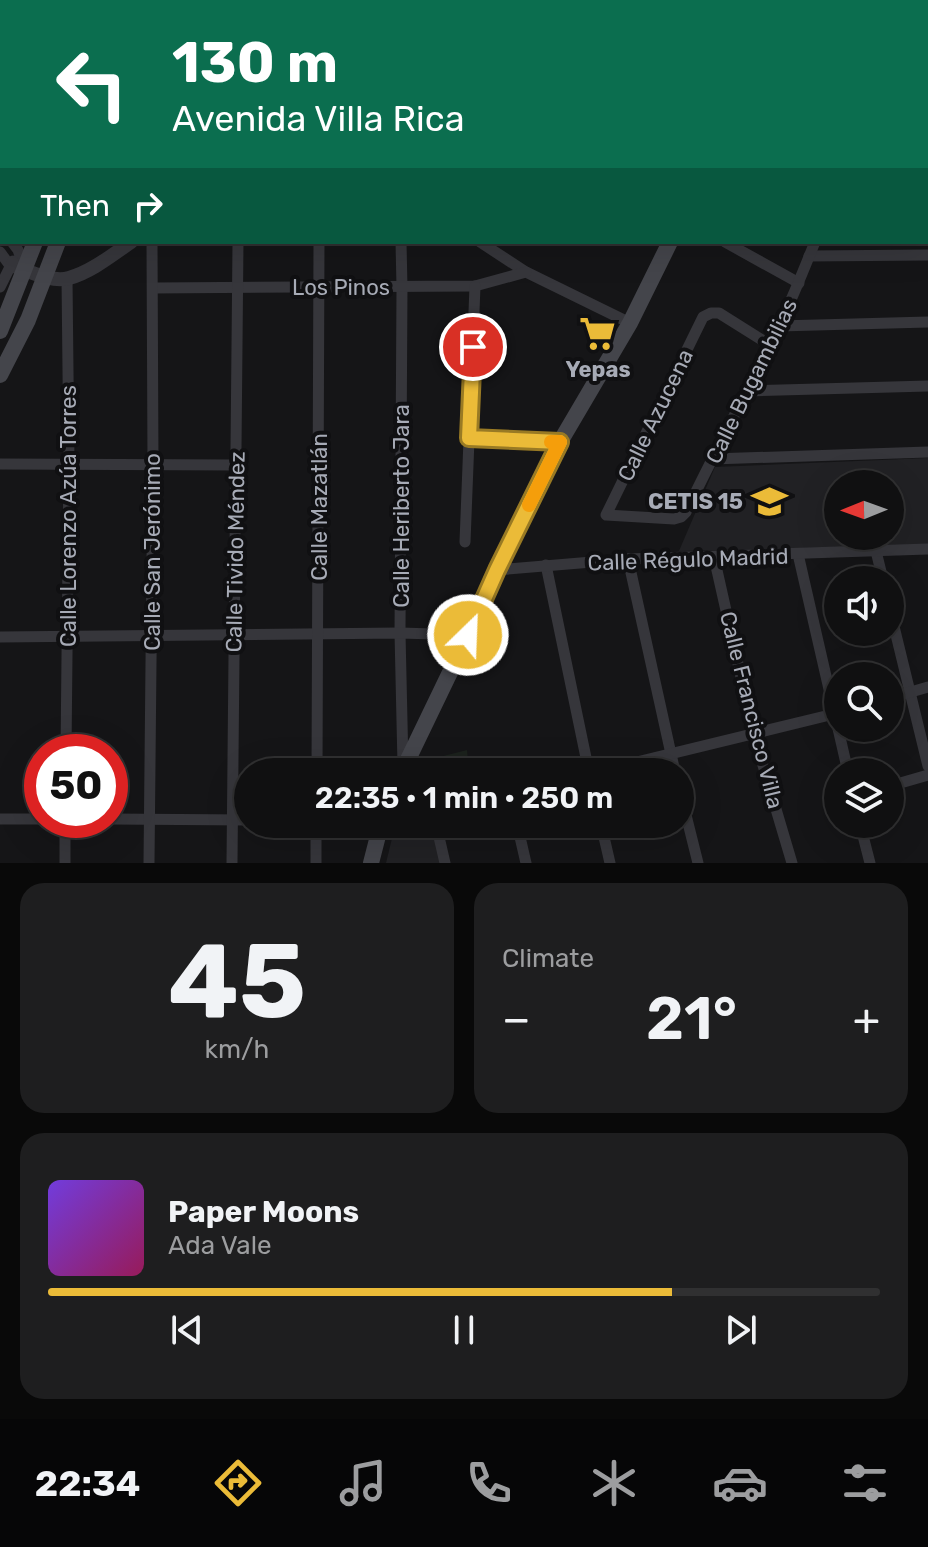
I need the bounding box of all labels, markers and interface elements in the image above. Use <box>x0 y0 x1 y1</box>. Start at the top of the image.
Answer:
text: 130 m <box>172 30 338 96</box>
icon: left <box>40 32 144 136</box>
text: Avenida Villa Rica <box>172 97 465 140</box>
icon: right <box>126 184 170 228</box>
text: Then <box>40 188 110 224</box>
street label: Los Pinos <box>292 274 390 301</box>
street label: Calle Bugambilias <box>700 294 803 468</box>
pin <box>439 313 507 381</box>
supermarket icon: Yepas <box>579 314 617 352</box>
icon: arrive <box>451 325 495 369</box>
street label: Calle Azucena <box>612 345 699 486</box>
place label: Yepas <box>565 356 631 383</box>
street label: Calle Lorenzo Azúa Torres <box>55 385 82 647</box>
street label: Calle Heriberto Jara <box>388 404 415 608</box>
street label: Calle Mazatlán <box>306 433 333 581</box>
street label: Calle Tivido Méndez <box>220 451 251 653</box>
street label: Calle San Jerónimo <box>139 453 166 651</box>
north arrow <box>824 470 904 550</box>
map controls <box>824 470 904 838</box>
school or university icon: CETIS 15 <box>750 482 788 520</box>
place label: CETIS 15 <box>648 488 743 515</box>
street label: Calle Régulo Madrid <box>587 543 789 576</box>
button: sound <box>824 566 904 646</box>
position arrow <box>426 593 510 677</box>
street label: Calle Francisco Villa <box>714 609 789 811</box>
button: search <box>824 662 904 742</box>
speed limit sign: 50 <box>24 734 128 838</box>
button: layers <box>824 758 904 838</box>
text: 22:35 · 1 min · 250 m <box>315 780 613 816</box>
text: 45 <box>168 920 306 1043</box>
text: Climate <box>502 943 594 974</box>
text: 21° <box>646 983 737 1054</box>
text: − <box>502 993 531 1045</box>
text: + <box>853 993 880 1045</box>
text: km/h <box>205 1034 269 1065</box>
text: Paper Moons <box>168 1194 359 1230</box>
text: Ada Vale <box>168 1230 272 1261</box>
icon: previous <box>165 1308 209 1352</box>
icon: pause <box>442 1308 486 1352</box>
icon: next <box>719 1308 763 1352</box>
icon: directions <box>210 1455 266 1511</box>
icon: music <box>335 1455 391 1511</box>
icon: phone <box>461 1455 517 1511</box>
icon: climate <box>586 1455 642 1511</box>
icon: car <box>712 1455 768 1511</box>
icon: filters <box>837 1455 893 1511</box>
text: 22:34 <box>35 1462 140 1505</box>

